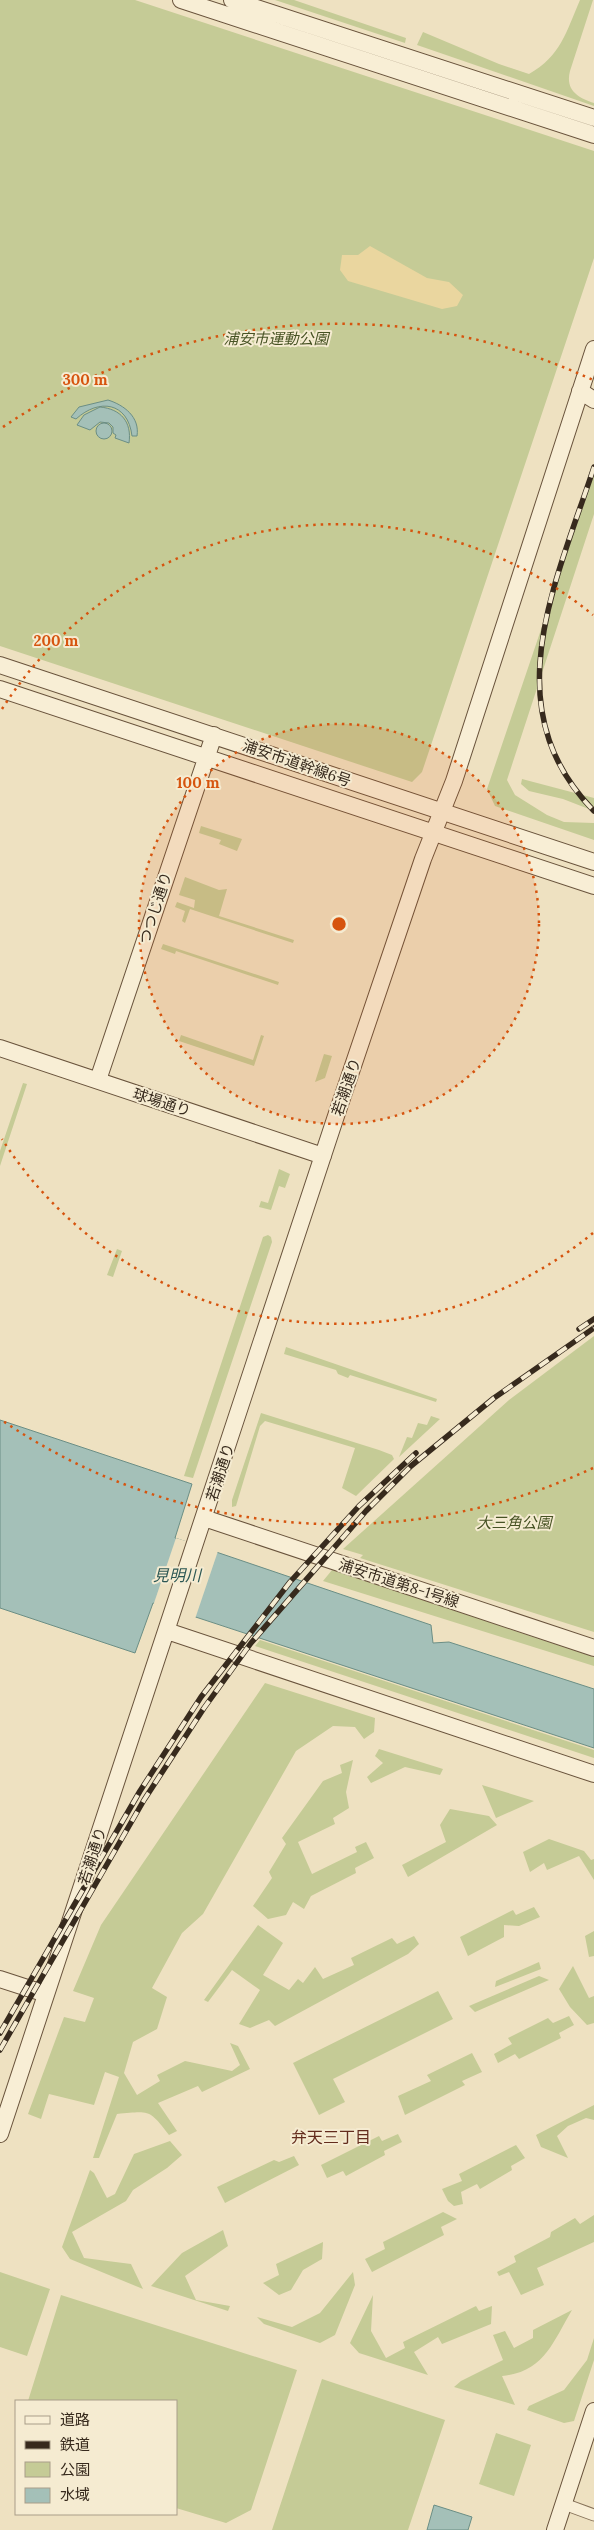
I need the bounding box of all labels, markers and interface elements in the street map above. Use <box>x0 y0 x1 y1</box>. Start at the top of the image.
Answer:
park label: 浦安市運動公園 <box>223 329 330 348</box>
text: 300 m <box>62 370 108 389</box>
text: 200 m <box>34 631 79 650</box>
street label: 浦安市道幹線6号 <box>240 736 354 790</box>
text: 100 m <box>177 773 220 792</box>
street label: つつじ通り <box>134 869 176 947</box>
centre of rings <box>330 915 348 933</box>
street label: 若潮通り <box>327 1056 365 1118</box>
street label: 球場通り <box>131 1084 193 1120</box>
street label: 若潮通り <box>202 1441 238 1503</box>
park label: 大三角公園 <box>476 1513 553 1532</box>
street label: 浦安市道第8-1号線 <box>336 1555 462 1611</box>
water label: 見明川 <box>153 1565 203 1585</box>
street label: 若潮通り <box>74 1825 110 1887</box>
district label: 弁天三丁目 <box>291 2127 371 2147</box>
legend <box>15 2400 178 2515</box>
text: 道路 <box>60 2410 90 2429</box>
text: 鉄道 <box>60 2435 90 2454</box>
text: 公園 <box>60 2460 90 2479</box>
text: 水域 <box>60 2485 90 2504</box>

